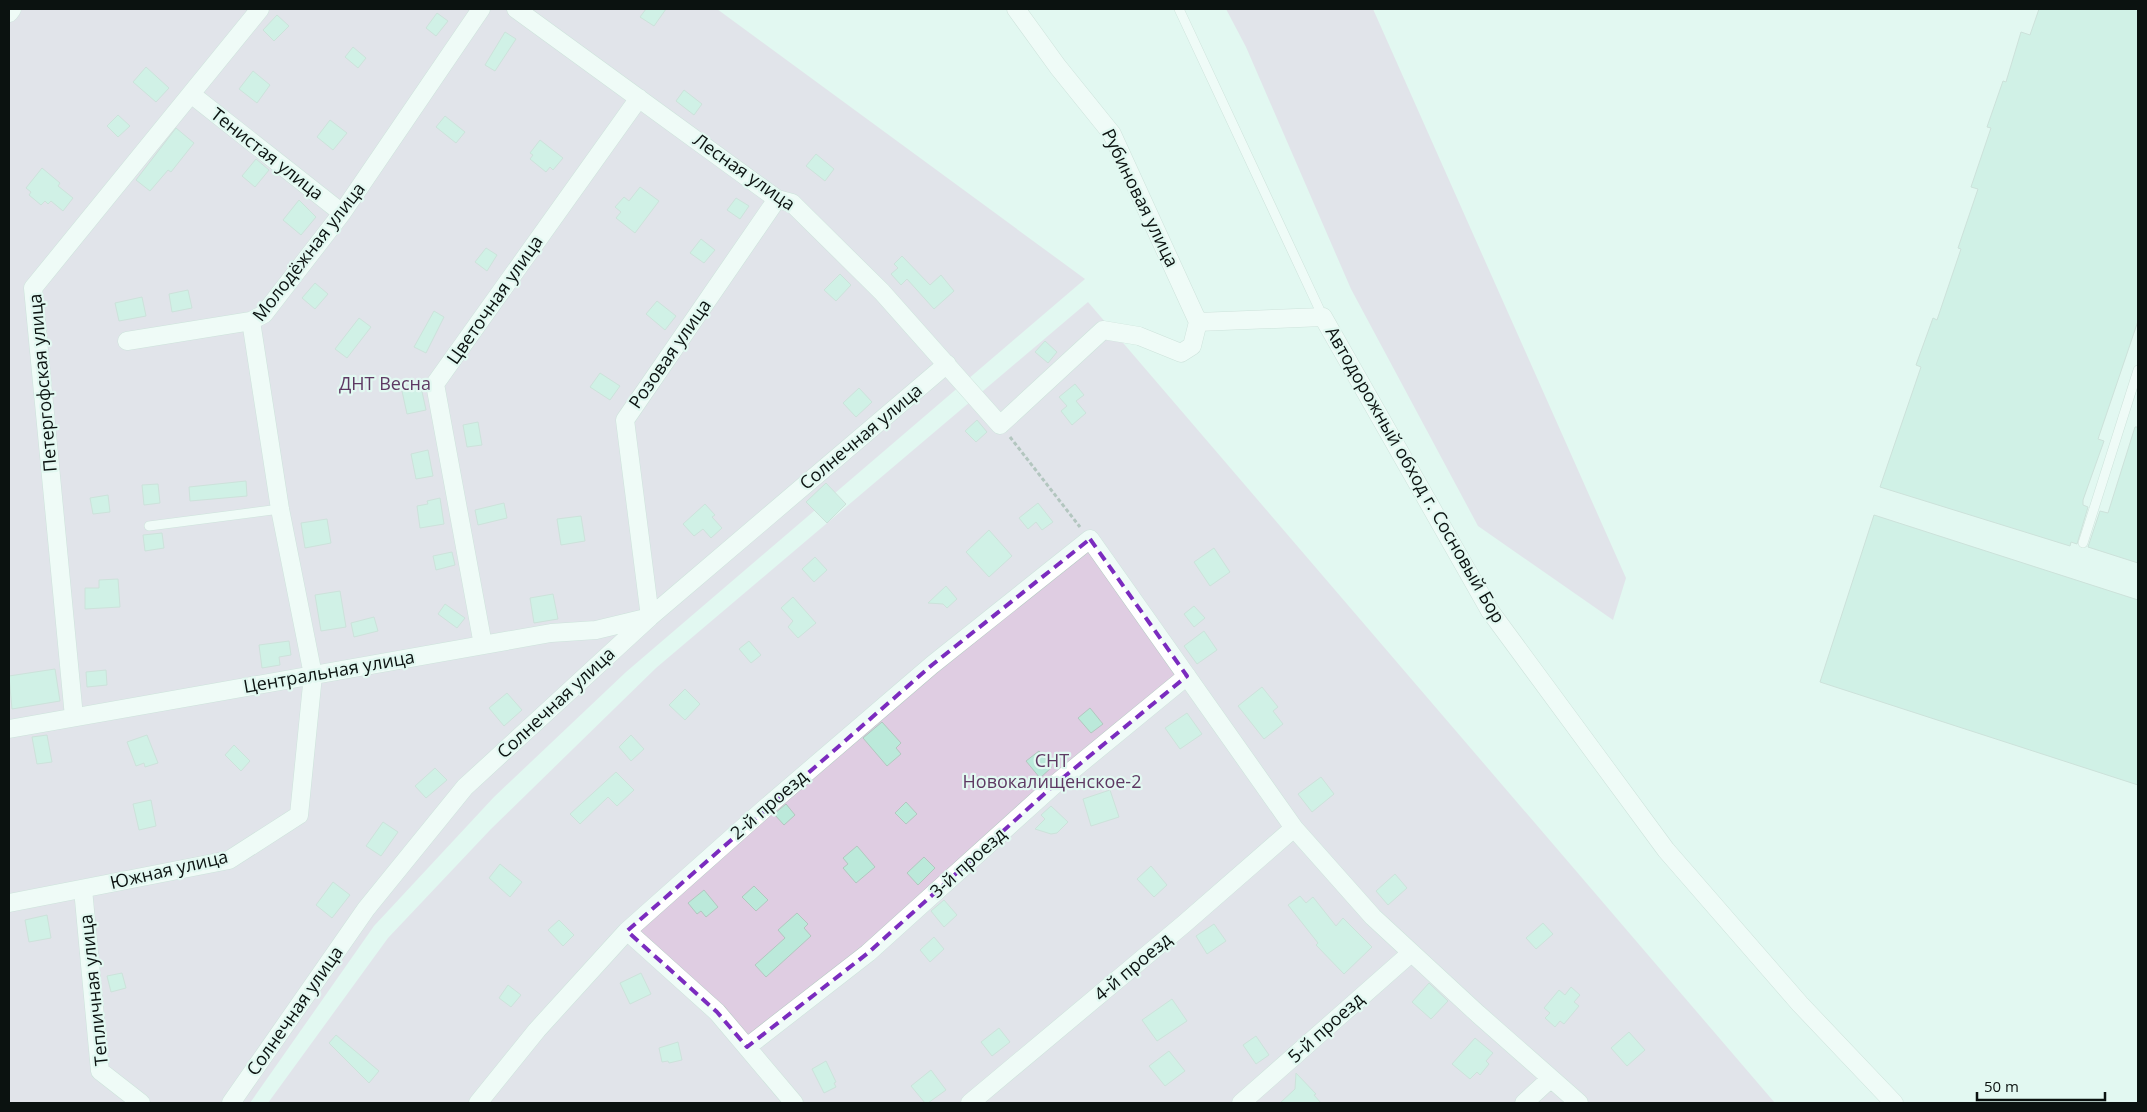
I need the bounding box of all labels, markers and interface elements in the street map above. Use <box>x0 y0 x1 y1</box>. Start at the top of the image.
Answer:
street label: Тенистая улица <box>206 102 329 205</box>
street label: Рубиновая улица <box>1097 124 1185 271</box>
street label: Лесная улица <box>689 127 800 215</box>
street label: Молодёжная улица <box>246 177 370 326</box>
street label: Цветочная улица <box>441 230 548 369</box>
street label: Петергофская улица <box>22 293 62 473</box>
street label: Розовая улица <box>623 294 716 413</box>
street label: Автодорожный обход г. Сосновый Бор <box>1321 322 1511 627</box>
park label: ДНТ Весна <box>339 371 431 395</box>
street label: Солнечная улица <box>794 378 927 495</box>
street label: Солнечная улица <box>491 641 619 763</box>
street label: Центральная улица <box>241 644 416 698</box>
park label: СНТ Новокалищенское-2 <box>963 748 1141 793</box>
street label: 2-й проезд <box>725 764 812 844</box>
street label: 3-й проезд <box>924 822 1010 903</box>
street label: Южная улица <box>108 844 230 894</box>
street label: Тепличная улица <box>73 913 113 1067</box>
street label: 4-й проезд <box>1089 927 1176 1006</box>
street label: Солнечная улица <box>240 941 348 1080</box>
street label: 5-й проезд <box>1282 987 1368 1068</box>
scale bar <box>1977 1070 2104 1102</box>
text: 50 m <box>1984 1076 2019 1096</box>

